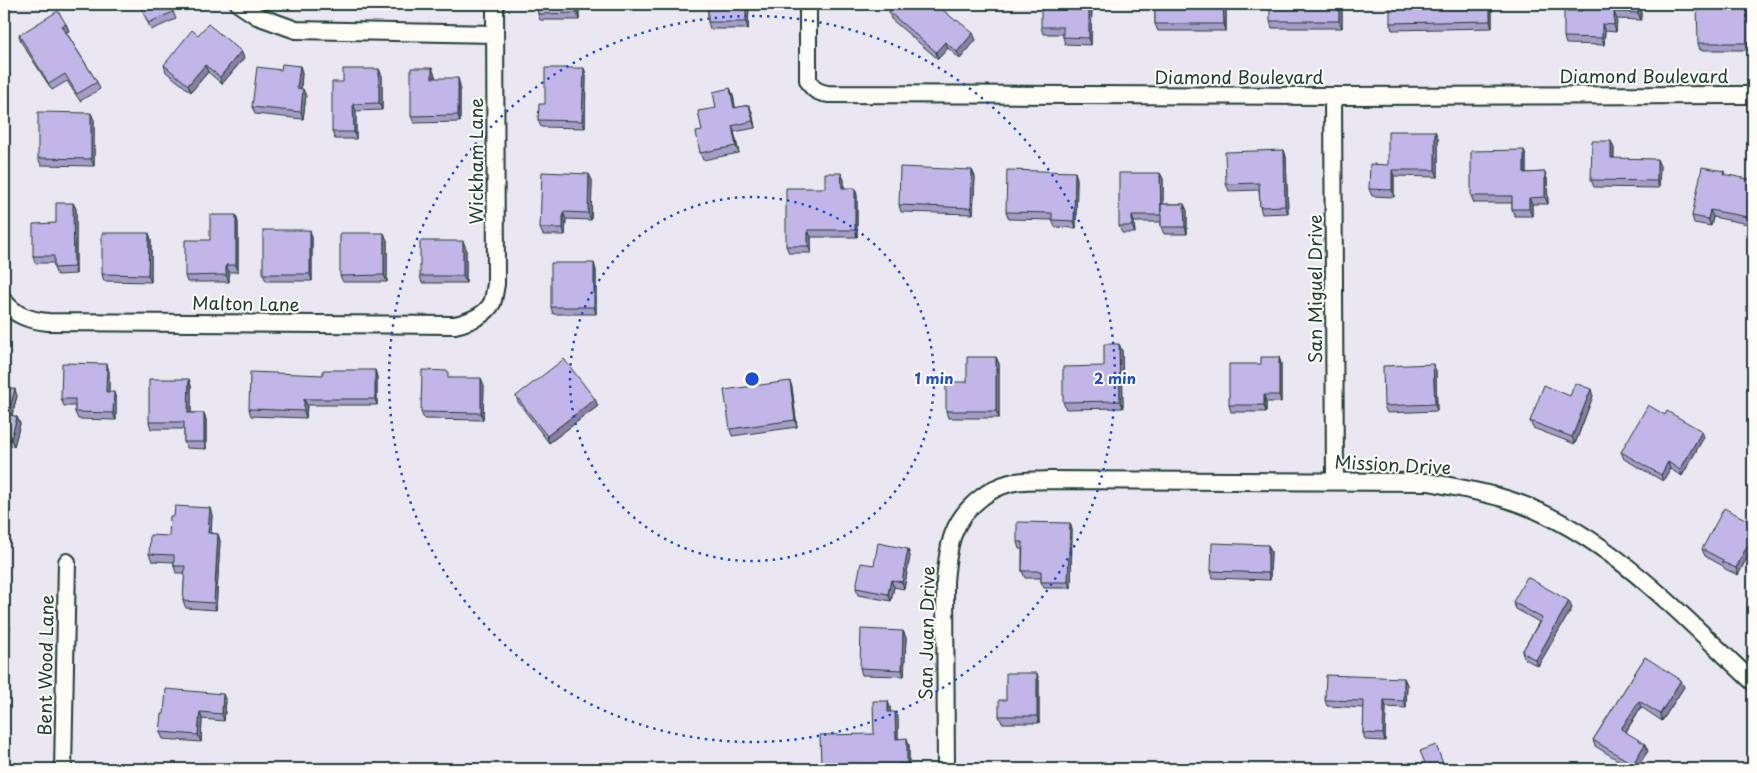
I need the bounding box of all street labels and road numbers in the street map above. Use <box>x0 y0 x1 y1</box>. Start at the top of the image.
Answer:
street label: Diamond Boulevard <box>1559 62 1729 89</box>
street label: Diamond Boulevard <box>1154 63 1324 90</box>
street label: Wickham Lane <box>462 98 489 224</box>
street label: San Miguel Drive <box>1301 215 1328 363</box>
street label: Malton Lane <box>192 289 300 317</box>
street label: Mission Drive <box>1334 447 1452 481</box>
street label: San Juan Drive <box>911 565 941 700</box>
street label: Bent Wood Lane <box>30 594 60 736</box>

